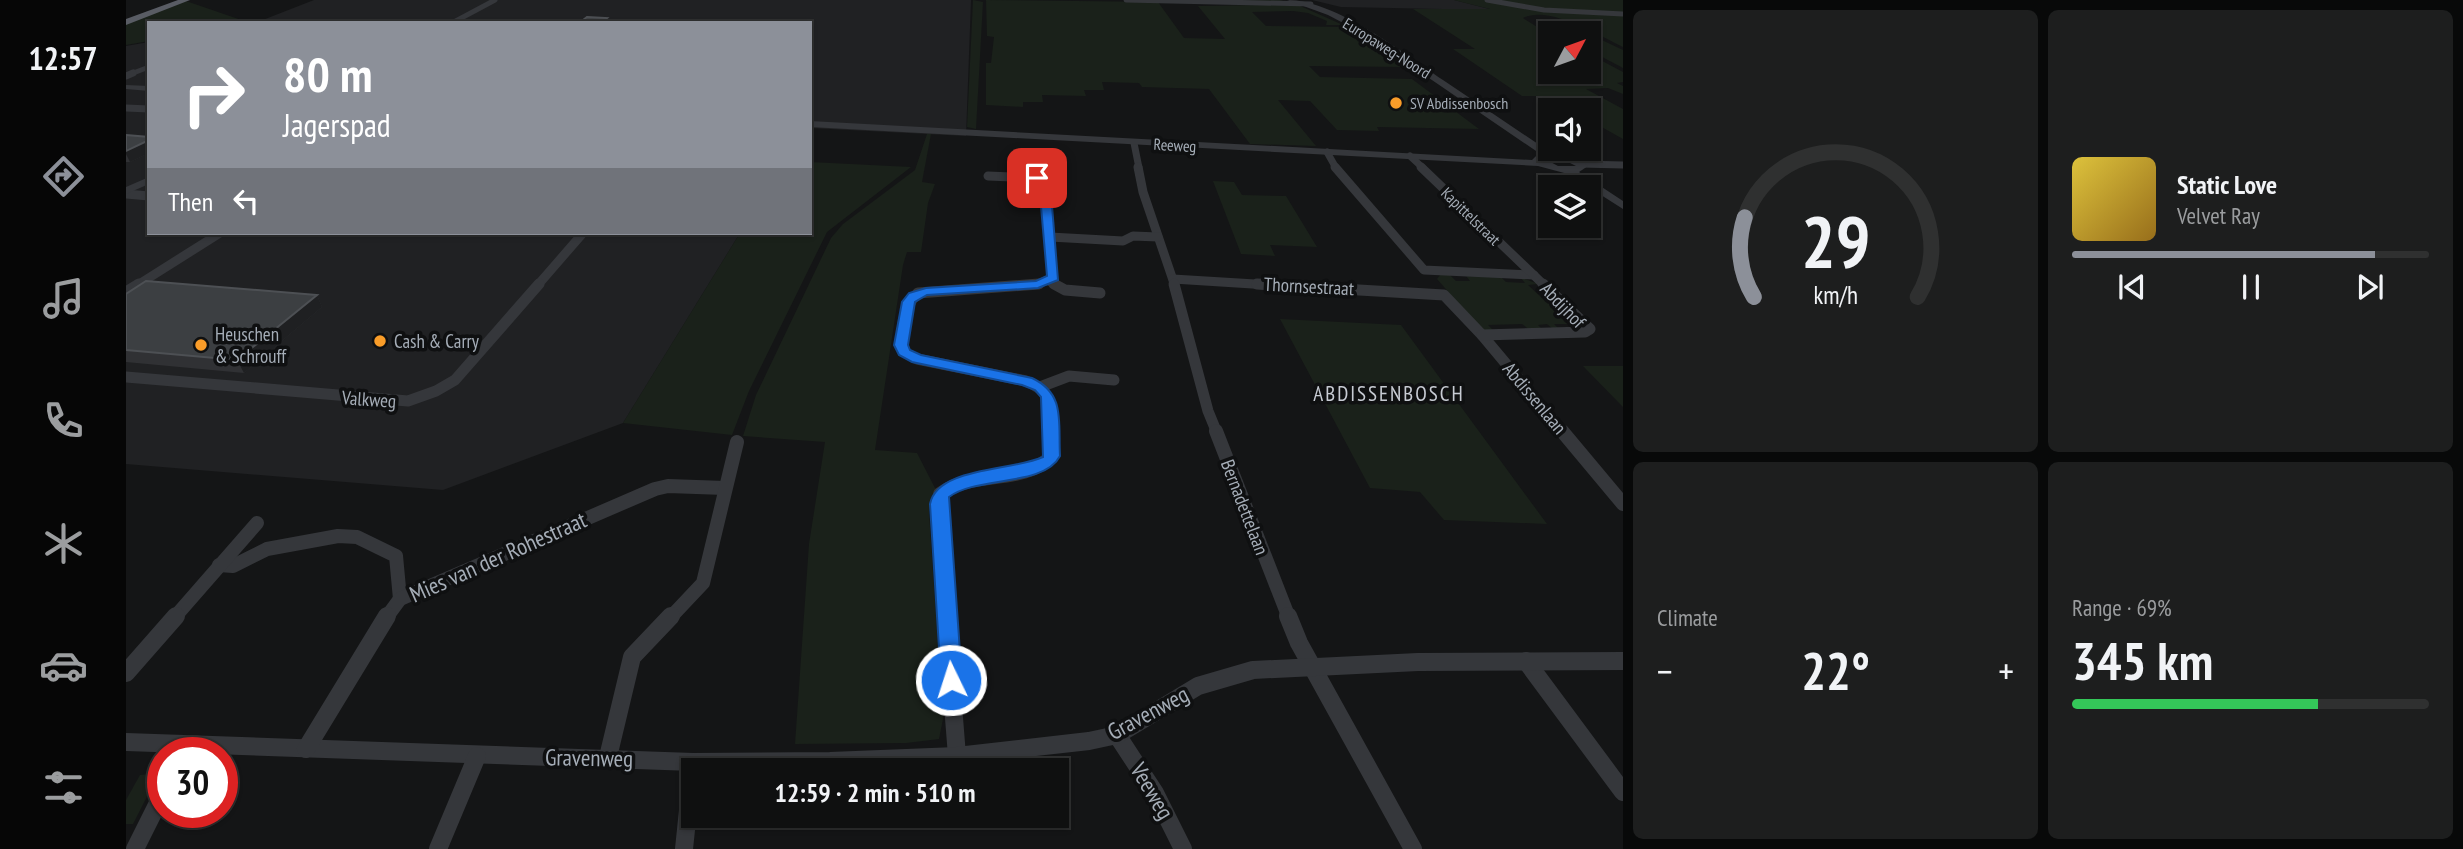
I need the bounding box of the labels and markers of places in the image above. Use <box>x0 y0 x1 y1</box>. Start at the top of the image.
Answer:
place label: SV Abdissenbosch <box>1410 93 1508 113</box>
marker: SV Abdissenbosch <box>1388 95 1404 111</box>
pin <box>1007 148 1067 208</box>
place label: Heuschen & Schrouff <box>215 322 287 368</box>
place label: Cash & Carry <box>394 329 480 353</box>
marker: Cash & Carry <box>372 333 388 349</box>
marker: Heuschen & Schrouff <box>193 337 209 353</box>

